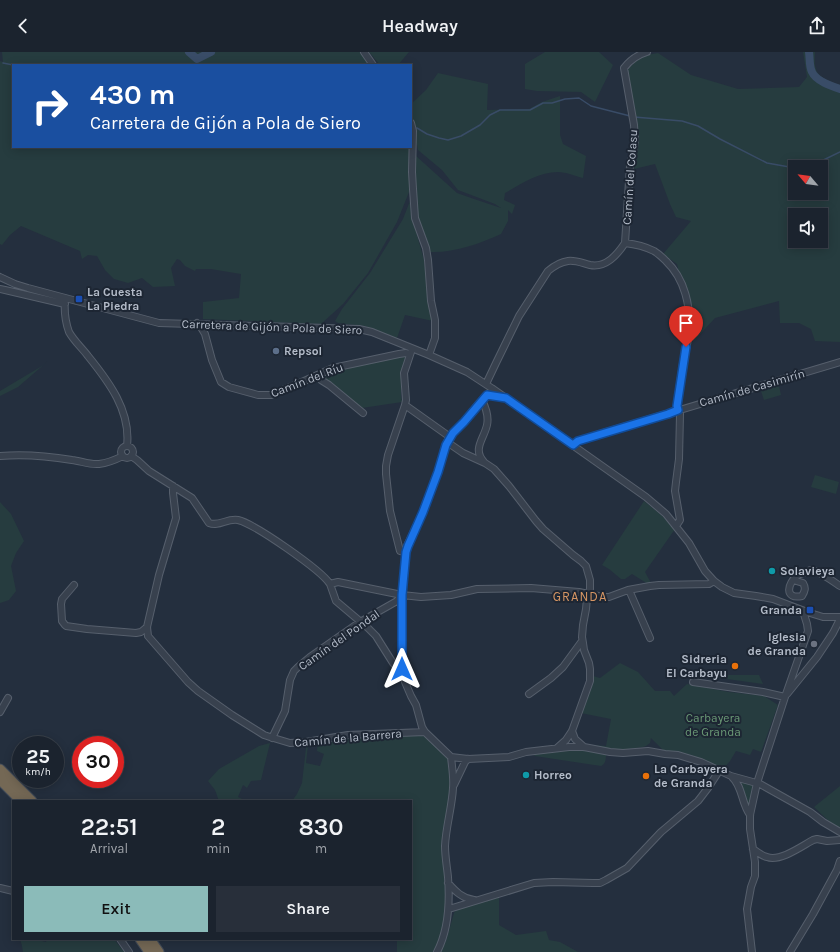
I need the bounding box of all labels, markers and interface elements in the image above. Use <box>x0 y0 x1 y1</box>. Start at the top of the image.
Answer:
icon: back <box>12 15 34 37</box>
text: Headway <box>382 15 458 37</box>
icon: share <box>806 15 828 37</box>
text: 430 m <box>90 78 175 111</box>
icon: right <box>24 80 76 132</box>
text: Carretera de Gijón a Pola de Siero <box>90 112 361 134</box>
street label: Camín del Colasu <box>620 129 640 225</box>
north arrow <box>788 160 828 200</box>
map controls <box>788 160 828 248</box>
button: sound <box>788 208 828 248</box>
place label: La Cuesta La Piedra <box>87 285 143 313</box>
marker: La Cuesta La Piedra <box>74 294 84 304</box>
pin <box>669 306 703 347</box>
icon: arrive <box>675 312 697 334</box>
street label: Carretera de Gijón a Pola de Siero <box>182 317 362 337</box>
place label: Repsol <box>284 344 322 358</box>
marker: Repsol <box>271 346 281 356</box>
street label: Camín del Ríu <box>269 360 345 400</box>
street label: Camín de Casimirín <box>698 366 806 410</box>
place label: Solavieya <box>780 564 835 578</box>
marker: Solavieya <box>767 566 777 576</box>
district label: GRANDA <box>553 589 607 604</box>
place label: Granda <box>760 603 802 617</box>
marker: Granda <box>805 605 815 615</box>
street label: Camín del Pondal <box>296 607 382 673</box>
place label: Iglesia de Granda <box>748 630 806 658</box>
marker: Iglesia de Granda <box>809 639 819 649</box>
position arrow <box>381 648 423 690</box>
place label: Sidreria El Carbayu <box>666 652 727 680</box>
marker: Sidreria El Carbayu <box>730 661 740 671</box>
park label: Carbayera de Granda <box>685 711 741 739</box>
street label: Camín de la Barrera <box>294 726 402 750</box>
speed limit sign: 30 <box>72 736 124 788</box>
text: 25 <box>26 745 50 768</box>
place label: La Carbayera de Granda <box>654 762 728 790</box>
text: km/h <box>25 766 51 778</box>
place label: Horreo <box>534 768 572 782</box>
marker: Horreo <box>521 770 531 780</box>
marker: La Carbayera de Granda <box>641 771 651 781</box>
text: 22:51 <box>80 813 138 841</box>
text: 2 <box>211 813 225 841</box>
text: 830 <box>299 813 343 841</box>
text: Arrival <box>90 841 128 856</box>
text: min <box>206 841 230 856</box>
text: m <box>315 841 327 856</box>
button: Exit <box>24 886 208 932</box>
button: Share <box>216 886 400 932</box>

